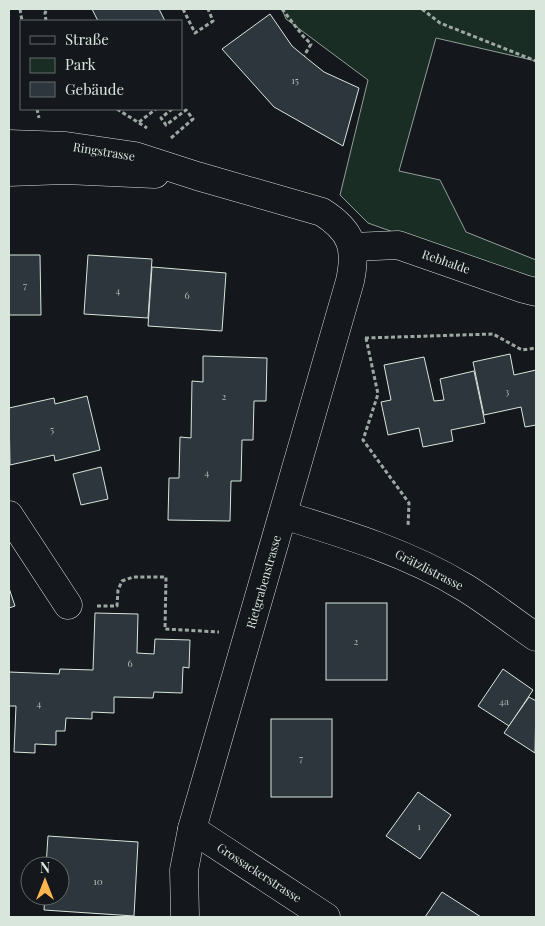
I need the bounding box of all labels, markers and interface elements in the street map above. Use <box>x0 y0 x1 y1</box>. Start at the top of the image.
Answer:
legend <box>20 20 182 110</box>
text: Straße <box>65 29 109 49</box>
text: Park <box>65 54 97 74</box>
house number: 15 <box>291 73 299 87</box>
text: Gebäude <box>65 79 124 99</box>
street label: Ringstrasse <box>72 138 136 164</box>
street label: Rebhalde <box>420 245 473 277</box>
house number: 7 <box>23 278 27 292</box>
house number: 4 <box>116 283 121 297</box>
house number: 6 <box>184 288 190 302</box>
house number: 3 <box>505 384 510 398</box>
house number: 2 <box>222 389 227 403</box>
house number: 5 <box>50 422 54 436</box>
house number: 4 <box>205 465 210 479</box>
street label: Rietgrabenstrasse <box>242 533 284 630</box>
street label: Grätzlistrasse <box>393 545 466 593</box>
house number: 2 <box>354 634 359 648</box>
house number: 6 <box>127 656 133 670</box>
house number: 4a <box>499 694 509 708</box>
house number: 4 <box>37 696 42 710</box>
house number: 7 <box>299 751 303 765</box>
house number: 1 <box>417 819 421 833</box>
street label: Grossackerstrasse <box>214 839 305 906</box>
north arrow <box>20 856 70 906</box>
text: N <box>40 858 50 877</box>
house number: 10 <box>93 874 103 888</box>

